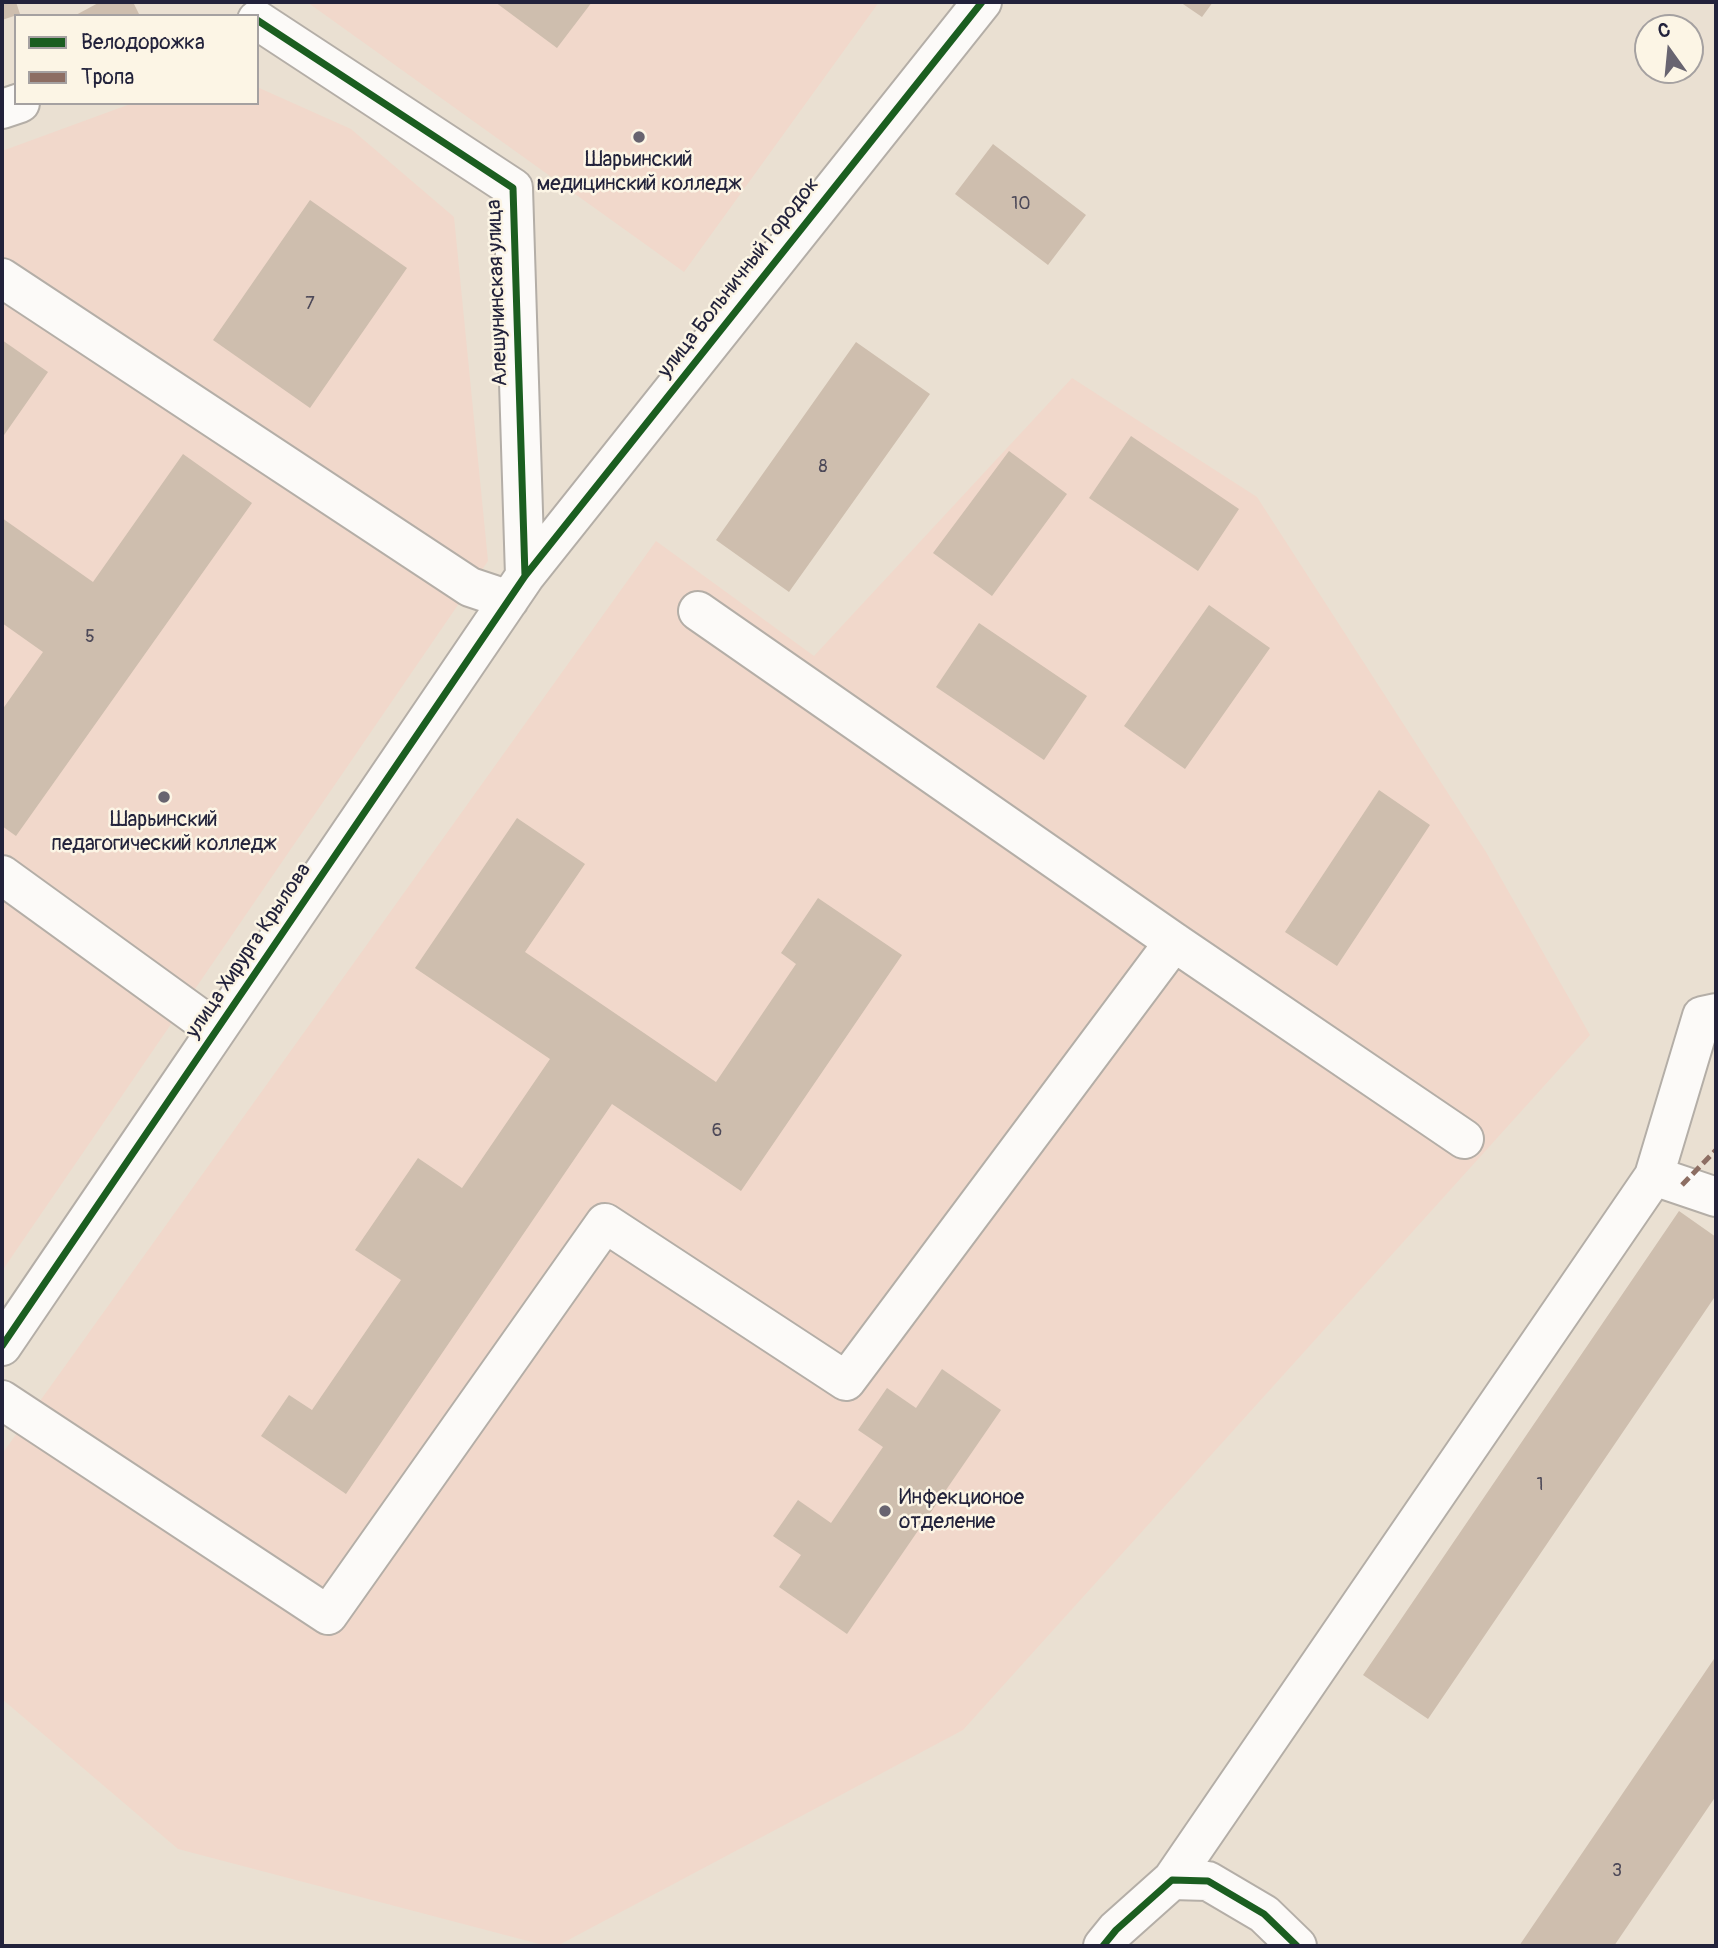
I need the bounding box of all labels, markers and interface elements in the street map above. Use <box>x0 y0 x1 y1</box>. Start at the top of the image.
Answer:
legend <box>14 14 259 105</box>
north arrow <box>1634 14 1704 84</box>
text: С <box>1655 18 1673 44</box>
text: Велодорожка <box>81 29 205 56</box>
text: Тропа <box>81 64 134 91</box>
marker: Шарьинский медицинский колледж <box>631 129 647 145</box>
place label: Шарьинский медицинский колледж <box>536 148 742 198</box>
street label: улица Больничный Городок <box>653 173 825 383</box>
house number: 10 <box>1011 193 1031 215</box>
street label: Алешунинская улица <box>482 199 514 387</box>
house number: 7 <box>305 293 315 315</box>
house number: 8 <box>818 456 828 478</box>
house number: 5 <box>85 626 95 648</box>
marker: Шарьинский педагогический колледж <box>156 789 172 805</box>
place label: Шарьинский педагогический колледж <box>51 808 277 858</box>
street label: улица Хирурга Крылова <box>181 859 317 1043</box>
house number: 6 <box>712 1120 722 1142</box>
house number: 1 <box>1536 1474 1544 1496</box>
place label: Инфекционое отделение <box>899 1486 1024 1536</box>
marker: Инфекционое отделение <box>877 1503 893 1519</box>
house number: 3 <box>1612 1860 1622 1882</box>

